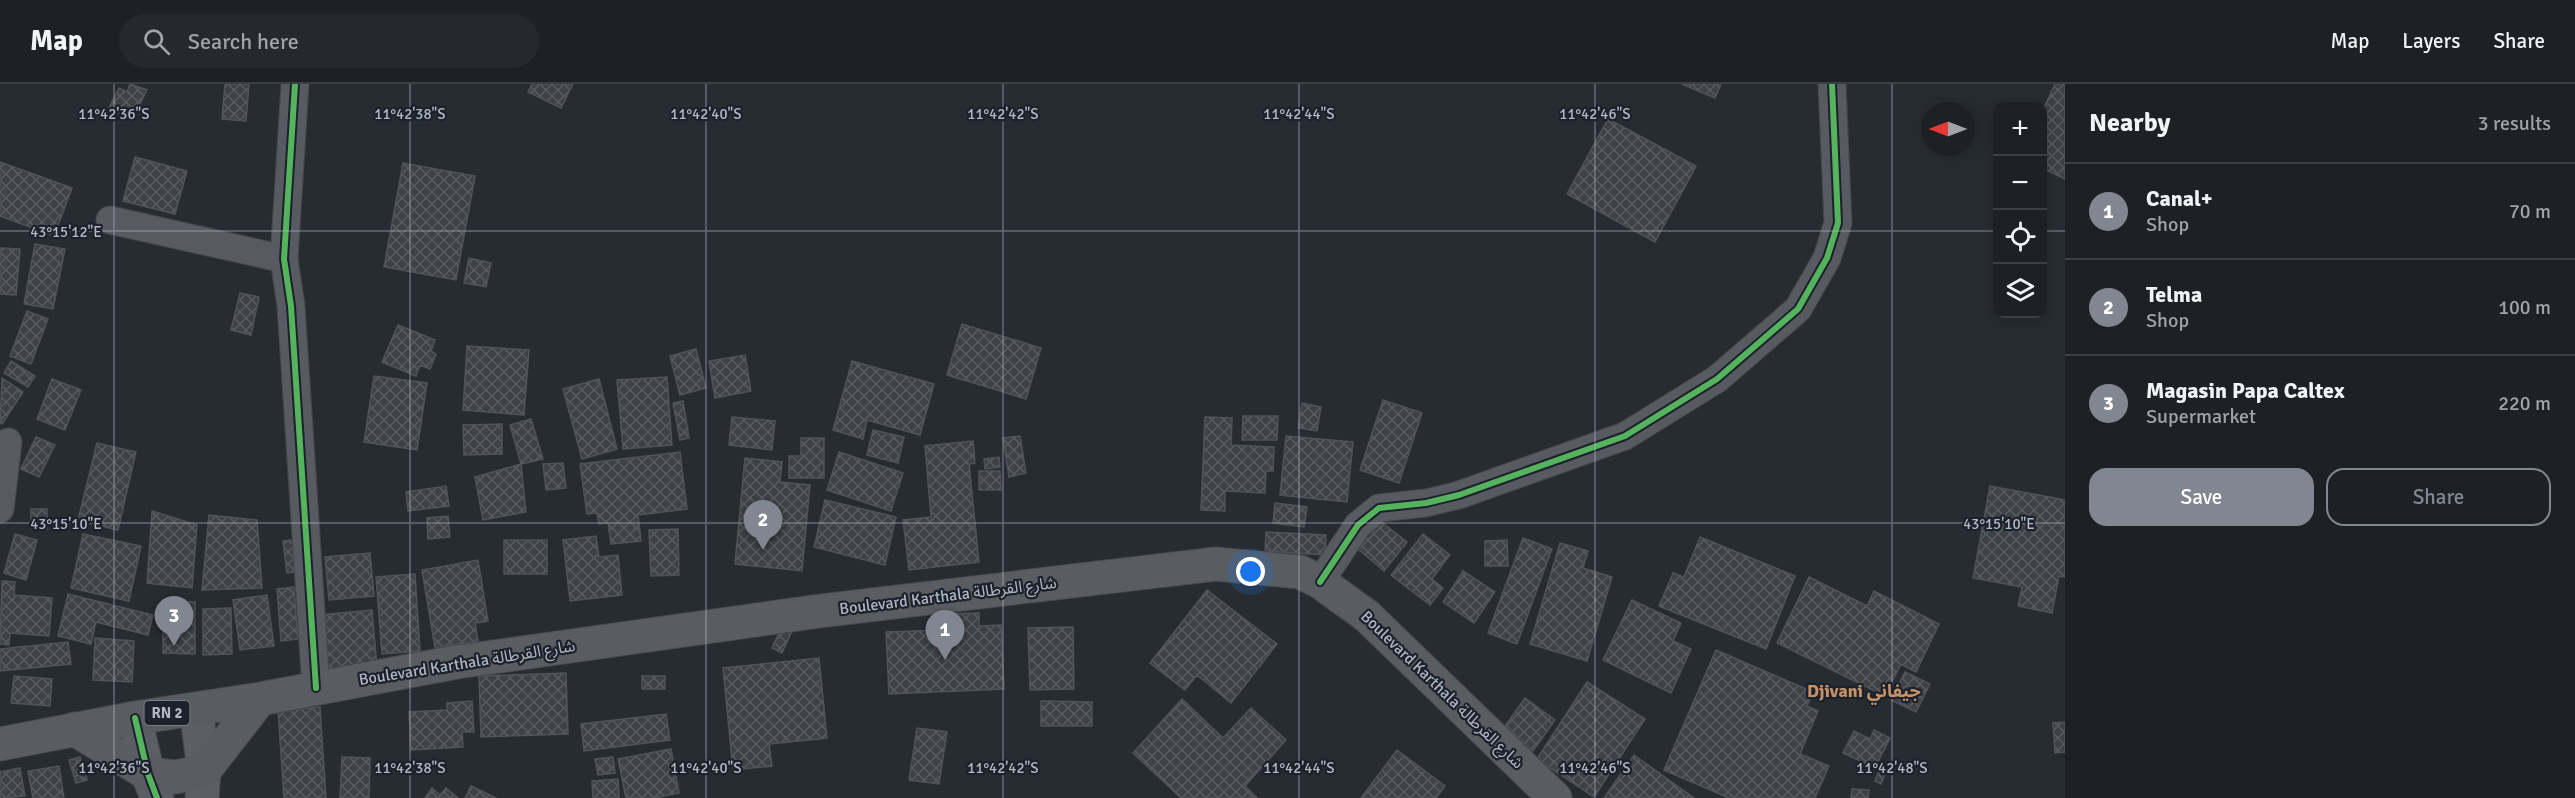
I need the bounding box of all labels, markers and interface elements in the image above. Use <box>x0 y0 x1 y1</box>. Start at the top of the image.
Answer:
search box <box>119 14 539 68</box>
text: Map <box>30 24 83 58</box>
icon: search <box>140 25 173 58</box>
text: Search here <box>188 28 299 55</box>
text: Map <box>2331 28 2369 54</box>
text: Layers <box>2402 28 2460 54</box>
text: Share <box>2493 28 2545 54</box>
north arrow <box>1921 102 1975 156</box>
map controls <box>1993 102 2047 318</box>
button: + <box>1993 102 2047 156</box>
text: 11°42'36"S <box>78 105 150 123</box>
text: 11°42'38"S <box>374 105 446 123</box>
text: 11°42'40"S <box>670 105 742 123</box>
text: 11°42'42"S <box>967 105 1039 123</box>
text: 11°42'44"S <box>1263 105 1335 123</box>
text: 11°42'46"S <box>1559 105 1631 123</box>
text: Nearby <box>2089 107 2170 139</box>
text: 3 results <box>2478 111 2551 136</box>
button: − <box>1993 156 2047 210</box>
text: Canal+ <box>2146 185 2213 212</box>
text: 1 <box>2103 199 2114 224</box>
text: 70 m <box>2509 199 2551 224</box>
button: locate <box>1993 210 2047 264</box>
text: Shop <box>2146 212 2189 237</box>
text: 43°15'12"E <box>30 223 102 241</box>
button: layers <box>1993 264 2047 318</box>
text: Telma <box>2146 281 2202 308</box>
text: 2 <box>2103 295 2114 320</box>
text: 100 m <box>2498 295 2551 320</box>
text: Shop <box>2146 308 2189 333</box>
text: Magasin Papa Caltex <box>2146 377 2344 404</box>
text: 3 <box>2103 391 2114 416</box>
text: 220 m <box>2498 391 2551 416</box>
text: Supermarket <box>2146 404 2256 429</box>
button: Save <box>2089 468 2314 526</box>
button: Share <box>2326 468 2551 526</box>
pin: 2 <box>744 500 783 550</box>
text: 43°15'10"E <box>30 515 102 533</box>
text: 43°15'10"E <box>1963 515 2035 533</box>
your location <box>1236 557 1265 586</box>
street label: Boulevard Karthala شارع القرطالة <box>838 573 1058 621</box>
pin: 3 <box>154 596 194 646</box>
street label: Boulevard Karthala شارع القرطالة <box>1355 607 1528 775</box>
pin: 1 <box>926 610 964 660</box>
street label: Boulevard Karthala شارع القرطالة <box>357 636 577 692</box>
district label: Djivani جيفاني <box>1807 680 1921 705</box>
road number: RN 2 <box>144 701 190 725</box>
text: 11°42'36"S <box>78 759 150 777</box>
text: 11°42'38"S <box>374 759 446 777</box>
text: 11°42'40"S <box>670 759 742 777</box>
text: 11°42'42"S <box>967 759 1039 777</box>
text: 11°42'44"S <box>1263 759 1335 777</box>
text: 11°42'46"S <box>1559 759 1631 777</box>
text: 11°42'48"S <box>1856 759 1928 777</box>

